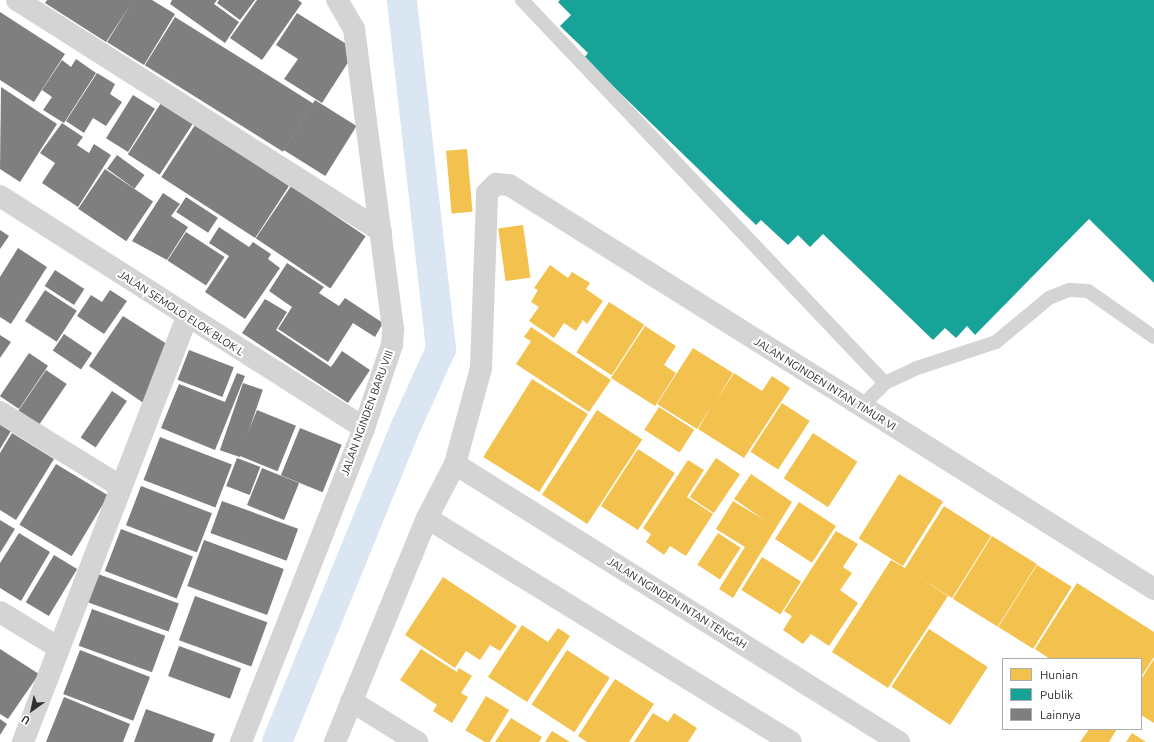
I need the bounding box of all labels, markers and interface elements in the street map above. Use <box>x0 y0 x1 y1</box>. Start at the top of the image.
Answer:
street label: JALAN SEMOLO ELOK BLOK L <box>116 267 246 359</box>
street label: JALAN NGINDEN INTAN TIMUR VI <box>752 335 898 433</box>
street label: JALAN NGINDEN BARU VIII <box>338 348 396 478</box>
street label: JALAN NGINDEN INTAN TENGAH <box>605 554 749 652</box>
legend <box>1002 658 1142 730</box>
text: Hunian <box>1040 668 1078 681</box>
text: Publik <box>1040 688 1073 701</box>
north arrow <box>12 690 52 730</box>
text: Lainnya <box>1040 708 1081 721</box>
text: U <box>19 713 32 727</box>

